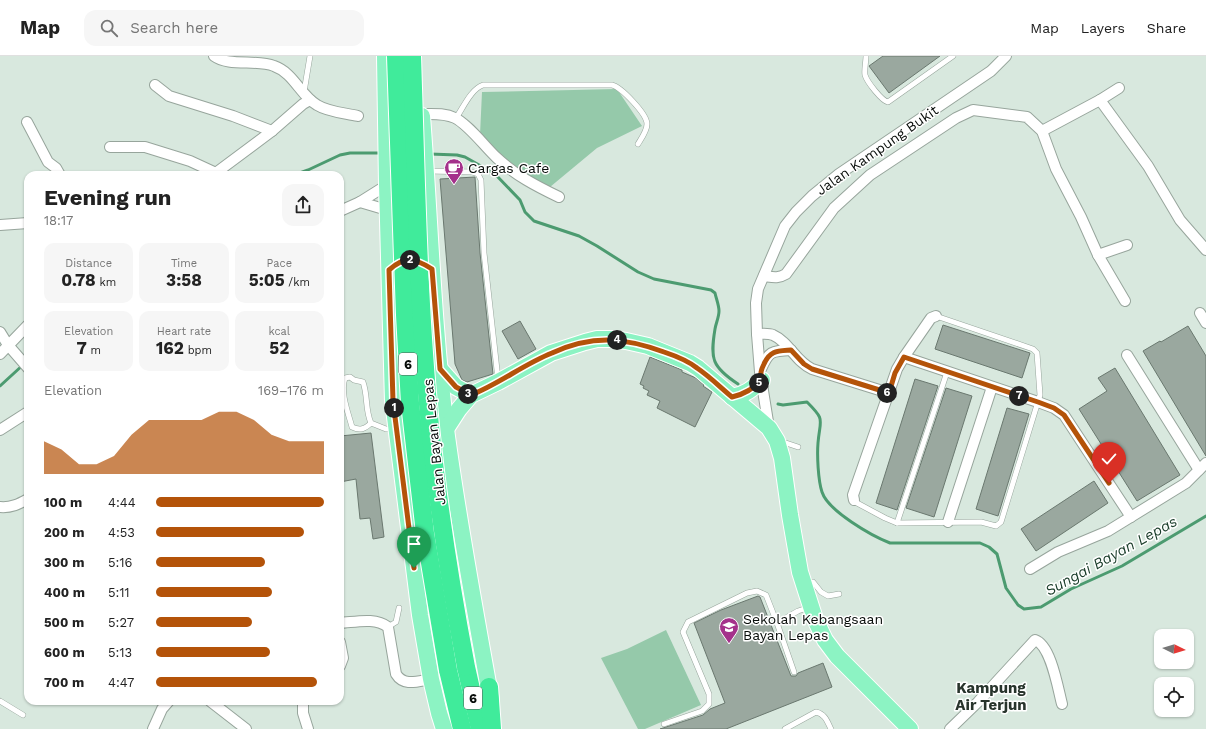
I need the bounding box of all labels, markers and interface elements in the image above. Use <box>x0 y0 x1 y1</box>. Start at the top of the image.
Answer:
search box <box>84 10 364 46</box>
text: Map <box>20 16 60 39</box>
icon: search <box>98 17 120 39</box>
text: Search here <box>130 19 218 37</box>
text: Map <box>1030 20 1059 36</box>
text: Layers <box>1081 20 1125 36</box>
text: Share <box>1147 20 1186 36</box>
street label: Jalan Kampung Bukit <box>813 102 941 198</box>
cafe icon: Cargas Cafe <box>443 157 465 185</box>
place label: Cargas Cafe <box>468 160 549 176</box>
button: share <box>282 184 324 226</box>
text: Evening run <box>44 185 172 210</box>
text: 18:17 <box>44 213 73 228</box>
pin: 2 <box>400 250 420 270</box>
text: 2 <box>407 253 413 266</box>
text: Distance <box>65 257 112 270</box>
text: Time <box>171 257 197 270</box>
text: Pace <box>267 257 292 270</box>
text: 0.78 <box>61 270 96 290</box>
text: 3:58 <box>166 270 202 290</box>
text: 5:05 <box>249 270 285 290</box>
text: km <box>96 276 116 289</box>
text: /km <box>285 276 310 289</box>
text: Elevation <box>64 325 113 338</box>
text: Heart rate <box>157 325 211 338</box>
text: kcal <box>268 325 290 338</box>
pin: 4 <box>607 330 627 350</box>
text: 4 <box>613 333 621 346</box>
text: 7 <box>76 338 87 358</box>
text: 162 <box>156 338 184 358</box>
text: 52 <box>269 338 289 358</box>
text: m <box>87 344 101 357</box>
text: bpm <box>184 344 212 357</box>
road number: 6 <box>399 353 417 375</box>
pin: 5 <box>749 373 769 393</box>
text: 5 <box>756 376 762 389</box>
street label: Jalan Bayan Lepas <box>419 378 449 506</box>
text: Elevation <box>44 383 102 398</box>
text: 169–176 m <box>258 383 324 398</box>
pin: 6 <box>877 383 897 403</box>
pin: 3 <box>458 384 478 404</box>
text: 6 <box>884 386 890 399</box>
pin: 7 <box>1009 386 1029 406</box>
text: 3 <box>465 387 471 400</box>
text: 7 <box>1016 389 1022 402</box>
pin: 1 <box>384 398 404 418</box>
text: 1 <box>392 401 396 414</box>
pin <box>1092 442 1126 483</box>
icon: check <box>1098 448 1120 470</box>
text: 100 m <box>44 495 82 510</box>
text: 4:44 <box>108 495 136 510</box>
water label: Sungai Bayan Lepas <box>1042 512 1180 600</box>
text: 200 m <box>44 525 84 540</box>
text: 4:53 <box>108 525 135 540</box>
pin <box>397 527 431 568</box>
icon: arrive <box>403 533 425 555</box>
text: 300 m <box>44 555 84 570</box>
text: 5:16 <box>108 555 132 570</box>
text: 400 m <box>44 585 85 600</box>
text: 5:11 <box>108 585 130 600</box>
place label: Sekolah Kebangsaan Bayan Lepas <box>743 611 883 643</box>
text: 500 m <box>44 615 84 630</box>
text: 5:27 <box>108 615 134 630</box>
school or university icon: Sekolah Kebangsaan Bayan Lepas <box>718 616 740 644</box>
north arrow <box>1154 629 1194 669</box>
map controls <box>1154 629 1194 717</box>
text: 600 m <box>44 645 85 660</box>
text: 5:13 <box>108 645 132 660</box>
text: 700 m <box>44 675 84 690</box>
text: 4:47 <box>108 675 134 690</box>
button: locate <box>1154 677 1194 717</box>
district label: Kampung Air Terjun <box>955 679 1027 714</box>
road number: 6 <box>464 687 482 709</box>

